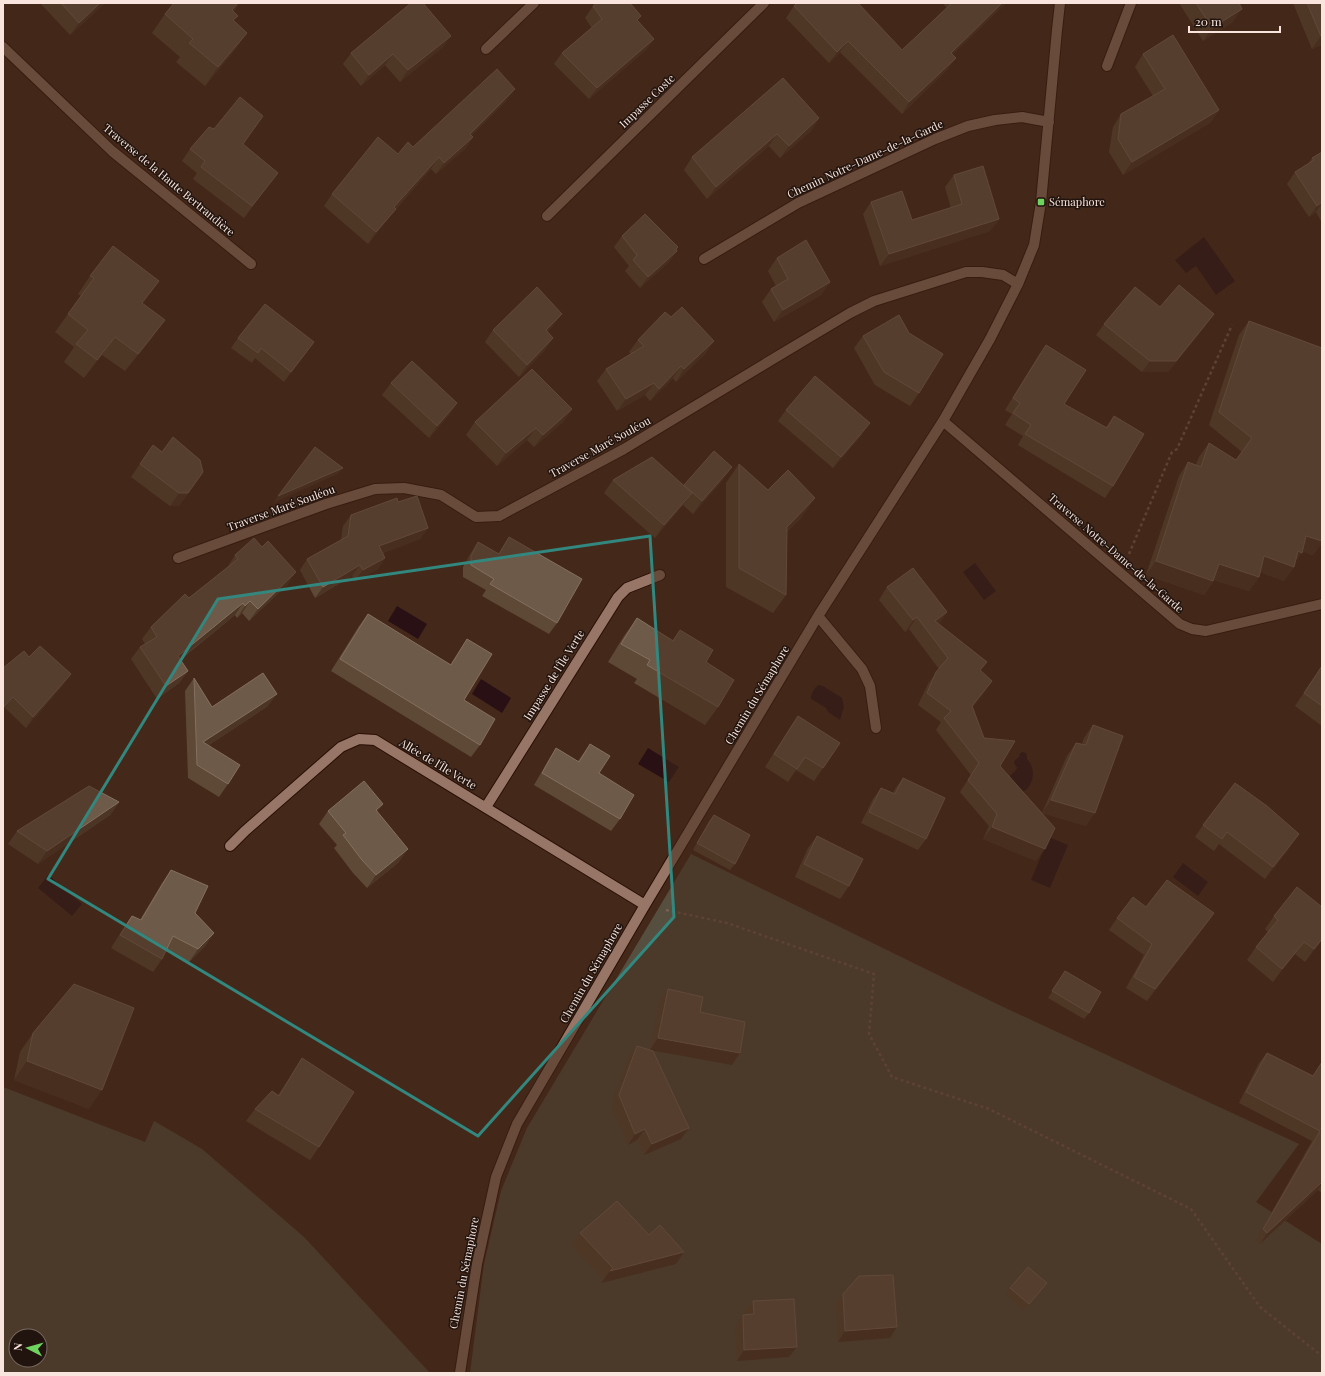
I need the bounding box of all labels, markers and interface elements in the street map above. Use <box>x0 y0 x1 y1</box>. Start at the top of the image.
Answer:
scale bar <box>1189 8 1280 34</box>
text: 20 m <box>1195 13 1222 29</box>
street label: Impasse Coste <box>616 70 678 131</box>
street label: Chemin Notre-Dame-de-la-Garde <box>784 116 946 201</box>
street label: Traverse de la Haute Bertrandière <box>100 120 239 240</box>
place label: Sémaphore <box>1049 194 1105 209</box>
marker: Sémaphore <box>1036 197 1046 207</box>
street label: Traverse Maré Souléou <box>546 412 654 481</box>
street label: Traverse Maré Souléou <box>225 481 337 534</box>
street label: Traverse Notre-Dame-de-la-Garde <box>1045 490 1188 616</box>
street label: Impasse de l'Île Verte <box>520 626 588 723</box>
street label: Chemin du Sémaphore <box>721 642 792 747</box>
street label: Allée de l'Île Verte <box>396 734 480 793</box>
street label: Chemin du Sémaphore <box>556 920 626 1026</box>
street label: Chemin du Sémaphore <box>445 1215 482 1330</box>
north arrow <box>8 1328 48 1368</box>
text: N <box>10 1342 25 1352</box>

